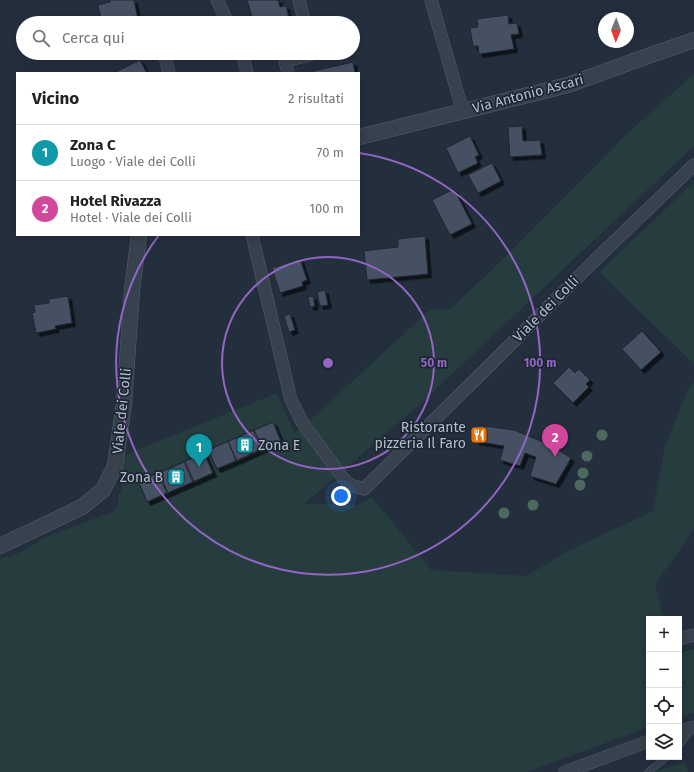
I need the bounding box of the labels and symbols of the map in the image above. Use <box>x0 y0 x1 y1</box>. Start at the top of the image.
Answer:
north arrow <box>598 12 634 48</box>
street label: Via Antonio Ascari <box>471 71 585 117</box>
street label: Viale dei Colli <box>510 273 582 345</box>
centre of rings <box>321 356 335 370</box>
text: 50 m <box>421 356 447 370</box>
text: 100 m <box>524 356 556 370</box>
street label: Viale dei Colli <box>109 367 135 455</box>
place label: Ristorante pizzeria Il Faro <box>375 419 466 452</box>
pin: 2 <box>542 424 568 457</box>
restaurant icon: Ristorante pizzeria Il Faro <box>469 425 489 445</box>
pin: 1 <box>186 434 212 467</box>
building icon: Zona E <box>235 435 255 455</box>
place label: Zona E <box>258 437 300 454</box>
building icon: Zona B <box>166 467 186 487</box>
place label: Zona B <box>120 469 163 486</box>
your location <box>331 486 351 506</box>

